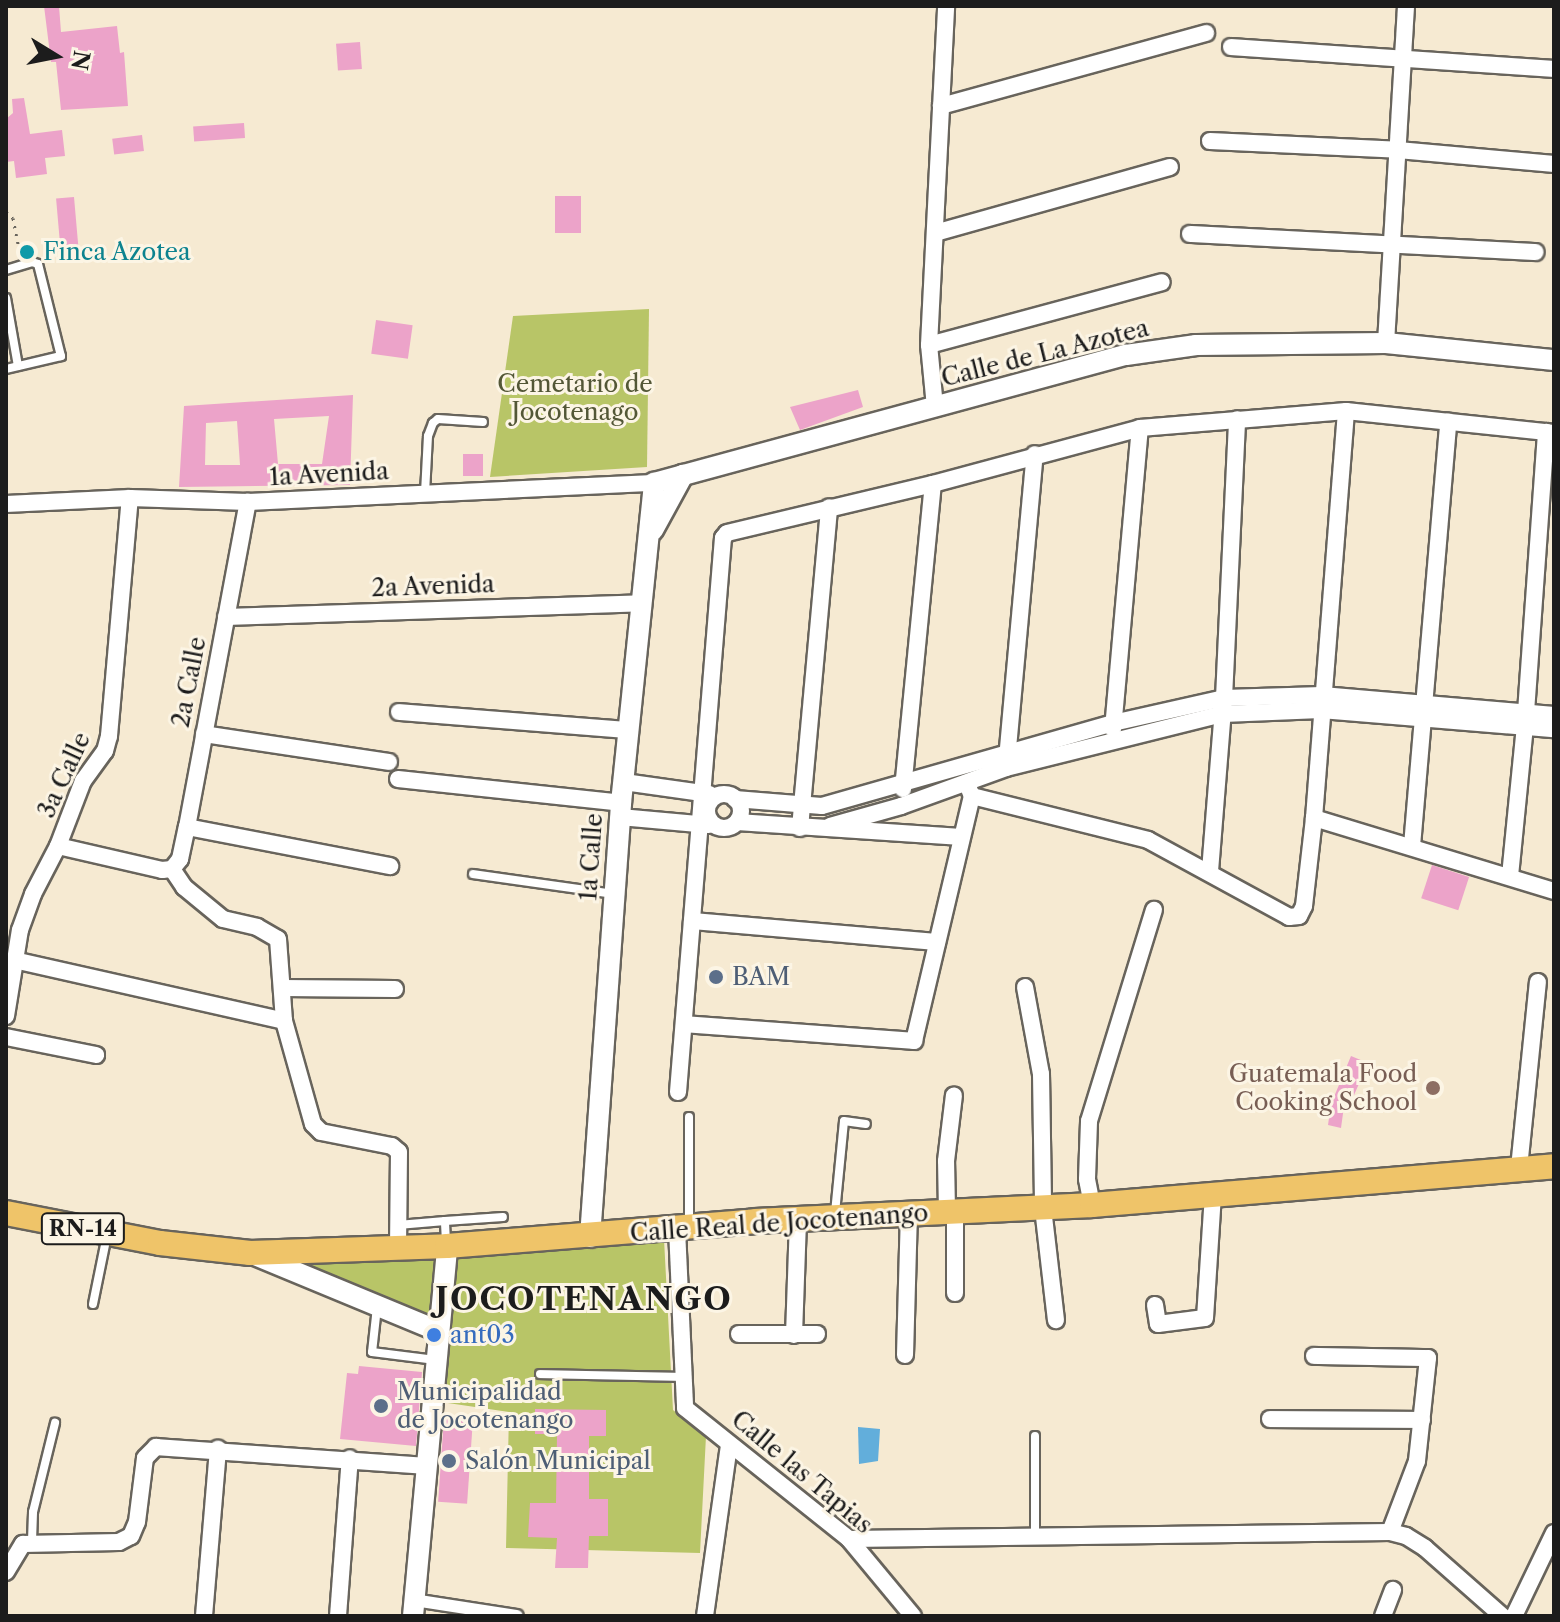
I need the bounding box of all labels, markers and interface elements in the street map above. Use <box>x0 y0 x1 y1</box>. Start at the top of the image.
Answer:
north arrow <box>16 16 96 96</box>
text: N <box>65 48 95 72</box>
place label: Finca Azotea <box>43 238 192 266</box>
marker: Finca Azotea <box>18 243 36 261</box>
street label: Calle de La Azotea <box>938 313 1152 393</box>
park label: Cemetario de Jocotenago <box>497 370 653 426</box>
street label: 1a Avenida <box>268 456 390 492</box>
street label: 2a Avenida <box>370 569 496 603</box>
street label: 2a Calle <box>166 634 212 730</box>
street label: 3a Calle <box>32 728 96 822</box>
street label: 1a Calle <box>574 812 608 902</box>
place label: BAM <box>732 963 790 991</box>
marker: BAM <box>707 968 725 986</box>
place label: Guatemala Food Cooking School <box>1228 1060 1417 1116</box>
marker: Guatemala Food Cooking School <box>1424 1079 1442 1097</box>
street label: Calle Real de Jocotenango <box>629 1198 929 1248</box>
road number: RN-14 <box>39 1211 127 1247</box>
district label: JOCOTENANGO <box>435 1280 733 1318</box>
place label: ant03 <box>450 1321 515 1349</box>
marker: ant03 <box>425 1326 443 1344</box>
place label: Municipalidad de Jocotenango <box>397 1378 574 1434</box>
marker: Municipalidad de Jocotenango <box>372 1397 390 1415</box>
street label: Calle las Tapias <box>726 1405 878 1539</box>
place label: Salón Municipal <box>465 1447 651 1475</box>
marker: Salón Municipal <box>440 1452 458 1470</box>

